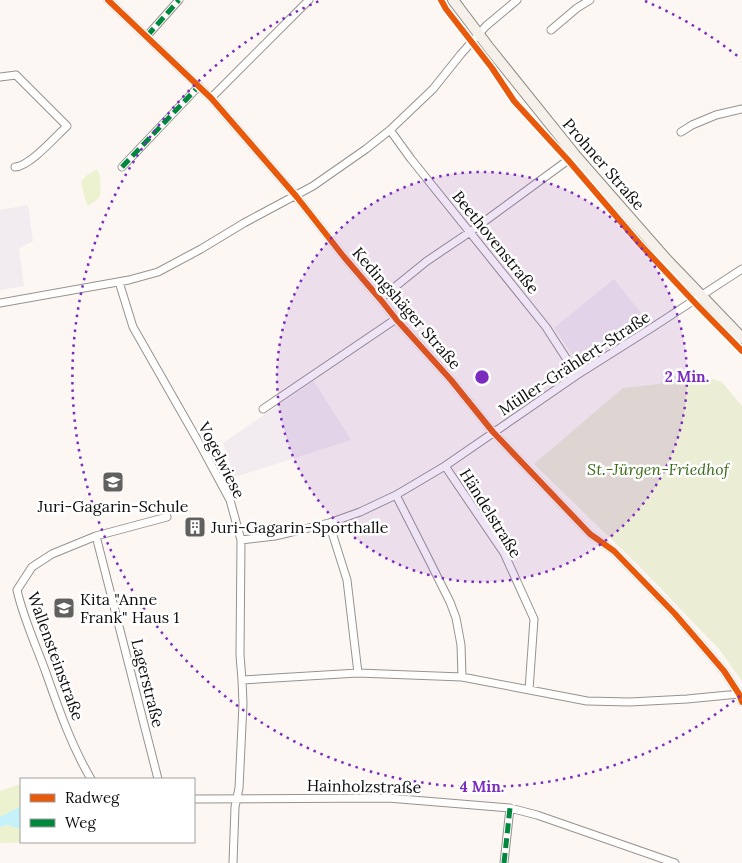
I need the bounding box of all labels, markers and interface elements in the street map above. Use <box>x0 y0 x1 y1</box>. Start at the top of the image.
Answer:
street label: Prohner Straße <box>559 114 649 214</box>
street label: Beethovenstraße <box>448 186 544 298</box>
street label: Kedingshäger Straße <box>348 243 466 374</box>
street label: Müller-Grählert-Straße <box>494 306 654 420</box>
text: 2 Min. <box>665 367 709 386</box>
centre of rings <box>473 368 491 386</box>
street label: Vogelwiese <box>194 418 250 502</box>
park label: St.-Jürgen-Friedhof <box>587 459 731 479</box>
street label: Händelstraße <box>456 465 526 561</box>
school or university icon: Juri-Gagarin-Schule <box>101 470 125 494</box>
place label: Juri-Gagarin-Schule <box>37 496 189 516</box>
building icon: Juri-Gagarin-Sporthalle <box>183 515 207 539</box>
place label: Juri-Gagarin-Sporthalle <box>210 517 389 537</box>
street label: Wallensteinstraße <box>23 589 89 723</box>
place label: Kita "Anne Frank" Haus 1 <box>80 589 179 627</box>
school or university icon: Kita "Anne Frank" Haus 1 <box>52 596 76 620</box>
street label: Lagerstraße <box>127 637 169 730</box>
street label: Hainholzstraße <box>307 775 422 797</box>
text: 4 Min. <box>460 777 504 796</box>
legend <box>20 778 195 843</box>
text: Radweg <box>65 788 120 807</box>
text: Weg <box>65 813 96 832</box>

